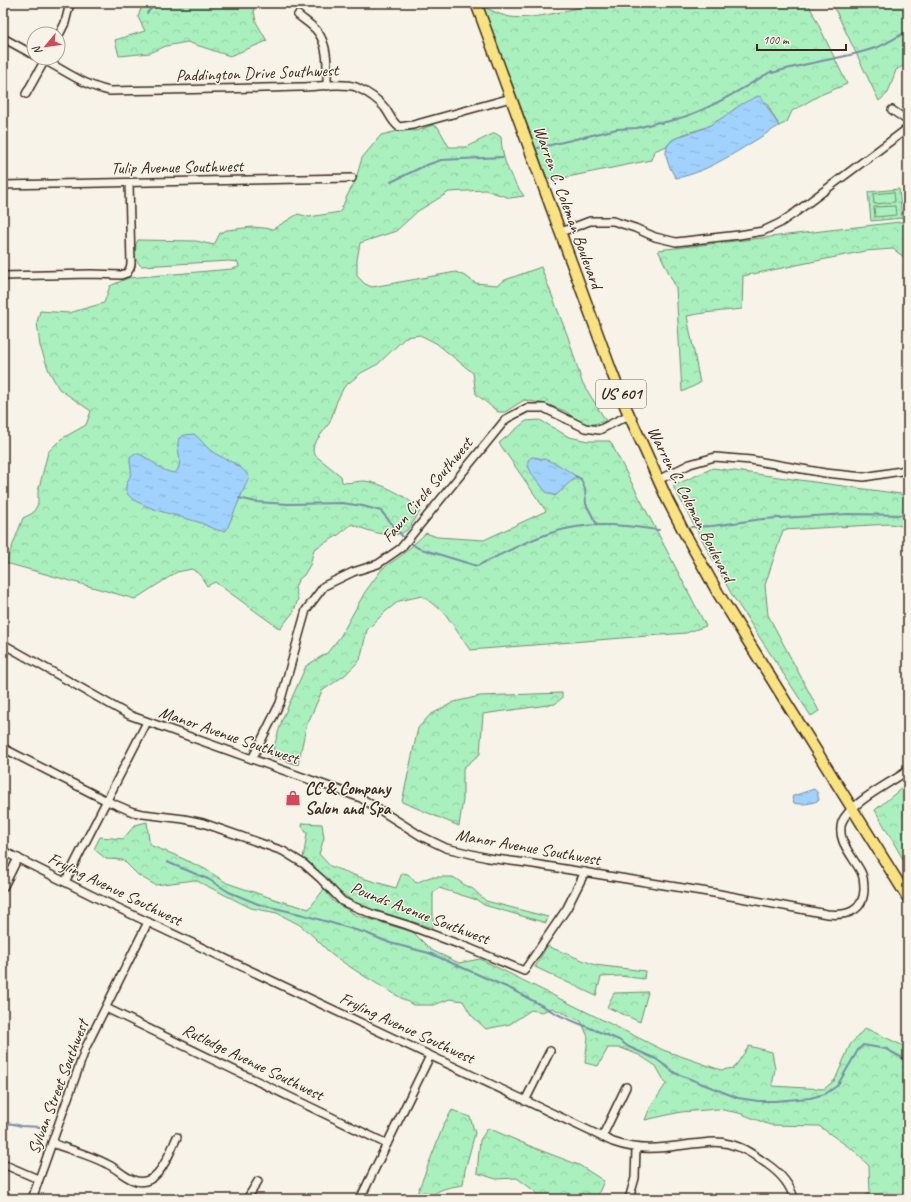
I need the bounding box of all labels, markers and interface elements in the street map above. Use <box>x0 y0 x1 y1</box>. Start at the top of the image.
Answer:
north arrow <box>26 26 66 66</box>
scale bar <box>757 26 846 52</box>
text: 100 m <box>763 32 790 48</box>
text: N <box>28 43 45 57</box>
street label: Paddington Drive Southwest <box>175 60 341 86</box>
street label: Warren C. Coleman Boulevard <box>529 123 608 293</box>
street label: Tulip Avenue Southwest <box>111 155 246 179</box>
road number: US 601 <box>596 380 646 408</box>
street label: Warren C. Coleman Boulevard <box>643 423 740 587</box>
street label: Fawn Circle Southwest <box>377 431 479 547</box>
street label: Manor Avenue Southwest <box>156 701 304 770</box>
place label: CC & Company Salon and Spa <box>305 778 392 819</box>
shop icon: CC & Company Salon and Spa <box>284 789 302 807</box>
street label: Manor Avenue Southwest <box>454 824 604 870</box>
street label: Fryling Avenue Southwest <box>45 848 187 932</box>
street label: Pounds Avenue Southwest <box>348 877 494 950</box>
street label: Fryling Avenue Southwest <box>336 988 480 1069</box>
street label: Sylvan Street Southwest <box>23 1015 94 1157</box>
street label: Rutledge Avenue Southwest <box>179 1019 329 1106</box>

